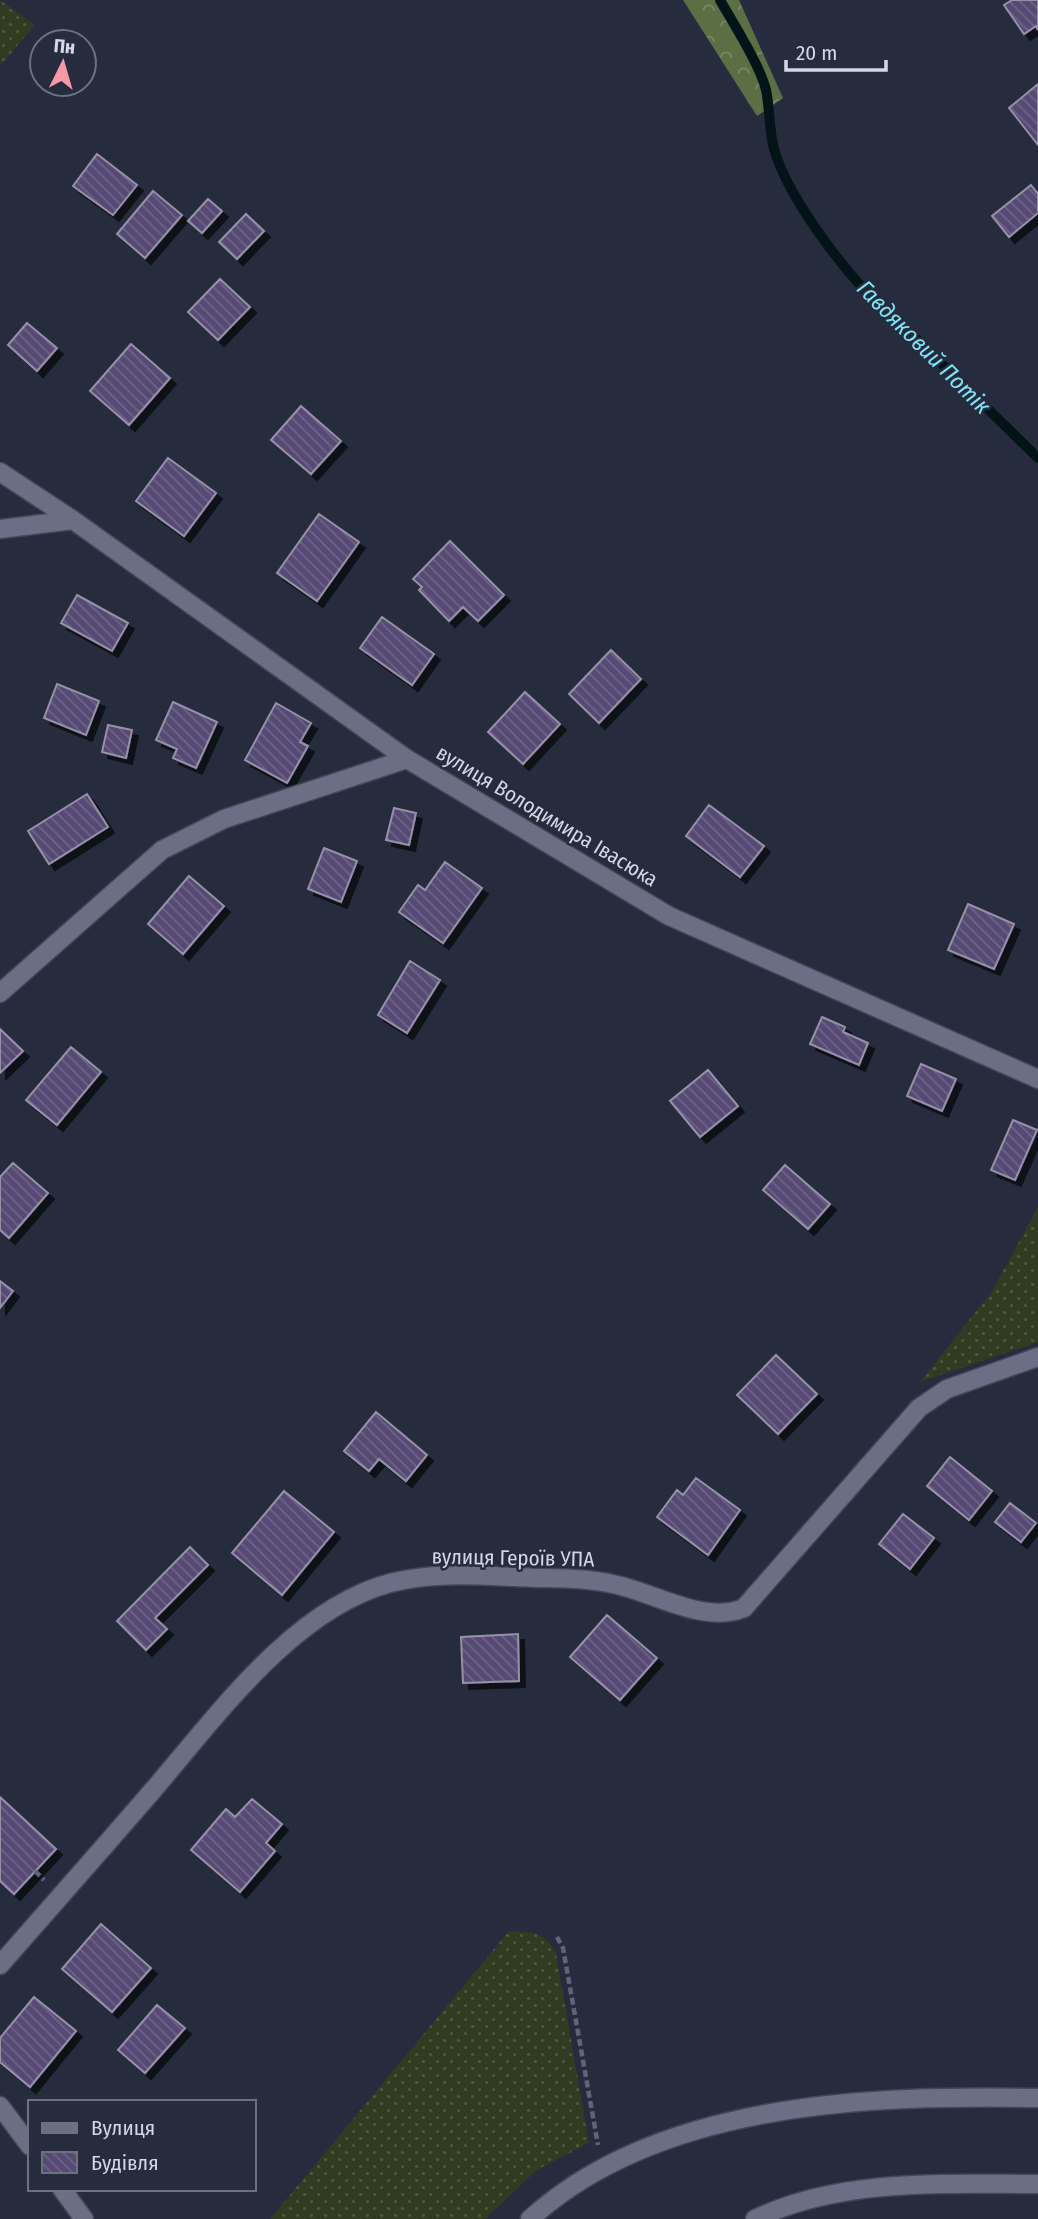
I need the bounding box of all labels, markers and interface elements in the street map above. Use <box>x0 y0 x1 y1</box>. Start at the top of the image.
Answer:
north arrow <box>28 28 98 98</box>
scale bar <box>786 28 886 72</box>
text: Пн <box>53 34 76 59</box>
text: 20 m <box>796 40 837 66</box>
water label: Гавдяковий Потік <box>851 274 997 420</box>
street label: вулиця Володимира Івасюка <box>432 739 662 893</box>
street label: вулиця Героїв УПА <box>431 1544 595 1572</box>
legend <box>28 2100 256 2191</box>
text: Вулиця <box>91 2115 155 2141</box>
text: Будівля <box>91 2150 159 2176</box>

